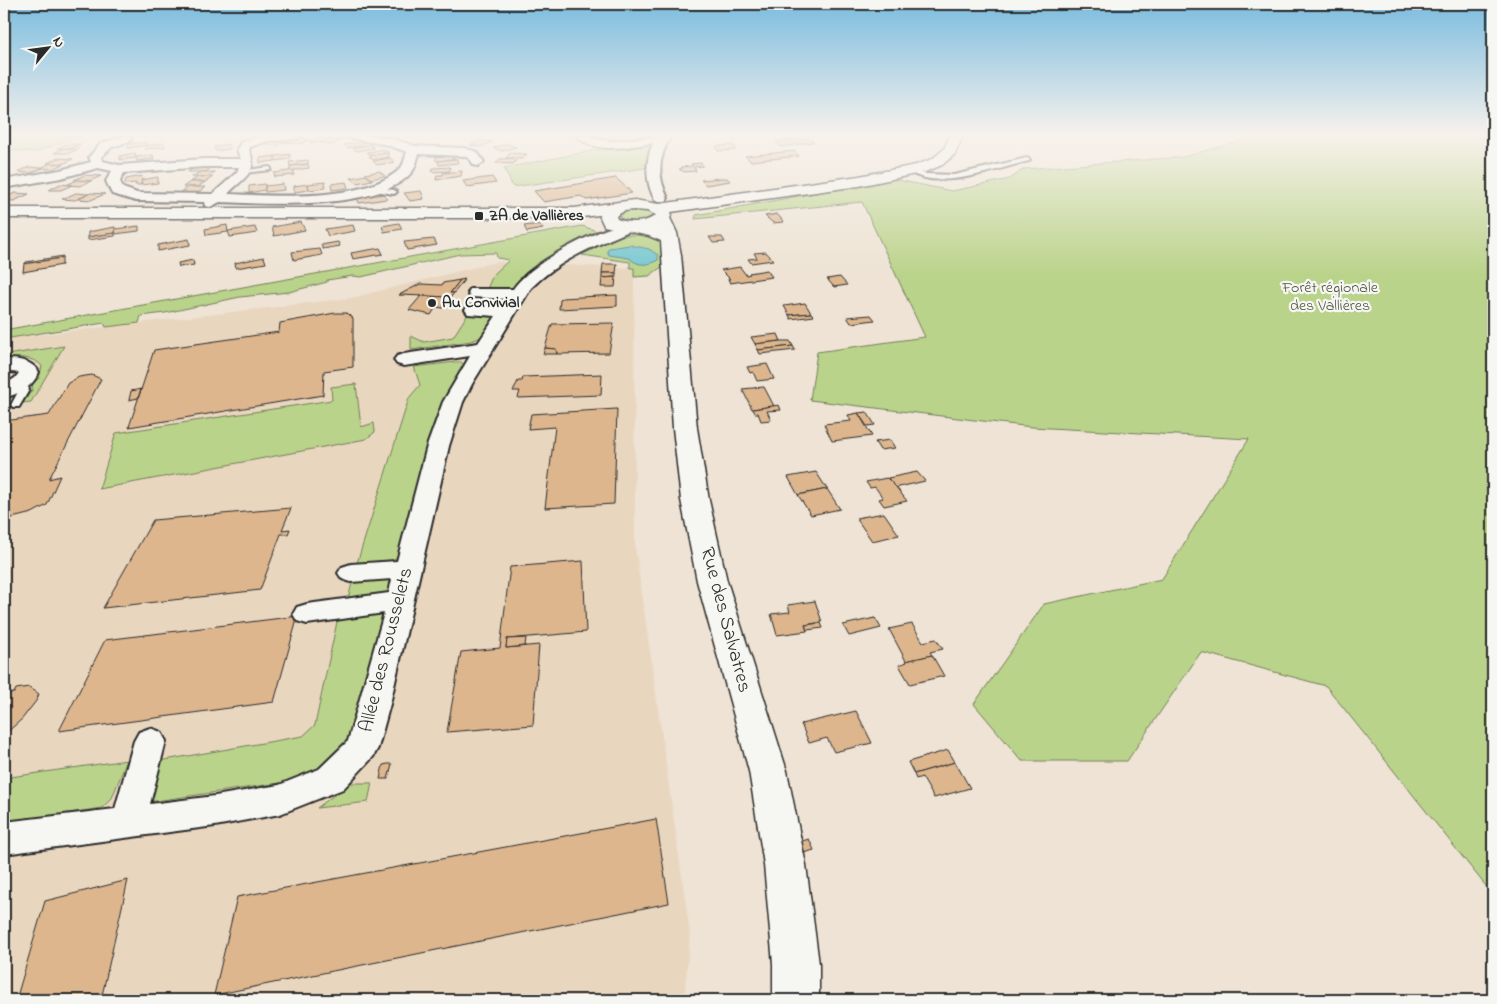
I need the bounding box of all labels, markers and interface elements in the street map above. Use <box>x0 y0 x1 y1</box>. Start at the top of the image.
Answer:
north arrow <box>22 22 72 72</box>
text: N <box>47 33 70 52</box>
place label: ZA de Vallières <box>489 204 584 228</box>
marker: ZA de Vallières <box>473 210 485 222</box>
park label: Forêt régionale des Vallières <box>1281 276 1379 318</box>
place label: Au Convivial <box>442 291 520 315</box>
marker: Au Convivial <box>426 297 438 309</box>
street label: Rue des Salvatres <box>692 544 758 696</box>
street label: Allée des Rousselets <box>353 565 421 735</box>

